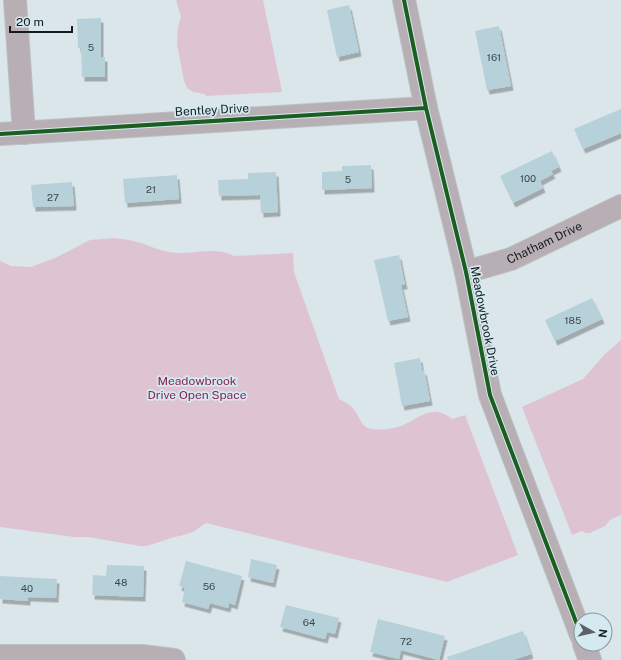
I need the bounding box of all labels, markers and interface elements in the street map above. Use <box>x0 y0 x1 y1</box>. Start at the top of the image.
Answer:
scale bar <box>10 8 72 34</box>
text: 20 m <box>16 15 44 29</box>
house number: 5 <box>88 41 94 53</box>
house number: 161 <box>487 51 501 63</box>
street label: Bentley Drive <box>175 101 250 119</box>
house number: 100 <box>520 172 536 184</box>
house number: 5 <box>345 173 351 185</box>
house number: 21 <box>146 183 156 195</box>
house number: 27 <box>47 191 59 203</box>
street label: Chatham Drive <box>505 219 585 267</box>
street label: Meadowbrook Drive <box>468 265 502 377</box>
house number: 185 <box>565 314 581 326</box>
park label: Meadowbrook Drive Open Space <box>147 374 247 402</box>
house number: 48 <box>115 576 127 588</box>
house number: 56 <box>203 580 215 592</box>
house number: 40 <box>21 582 33 594</box>
north arrow <box>573 612 613 652</box>
house number: 64 <box>303 616 315 628</box>
text: N <box>596 628 609 638</box>
house number: 72 <box>400 635 412 647</box>

